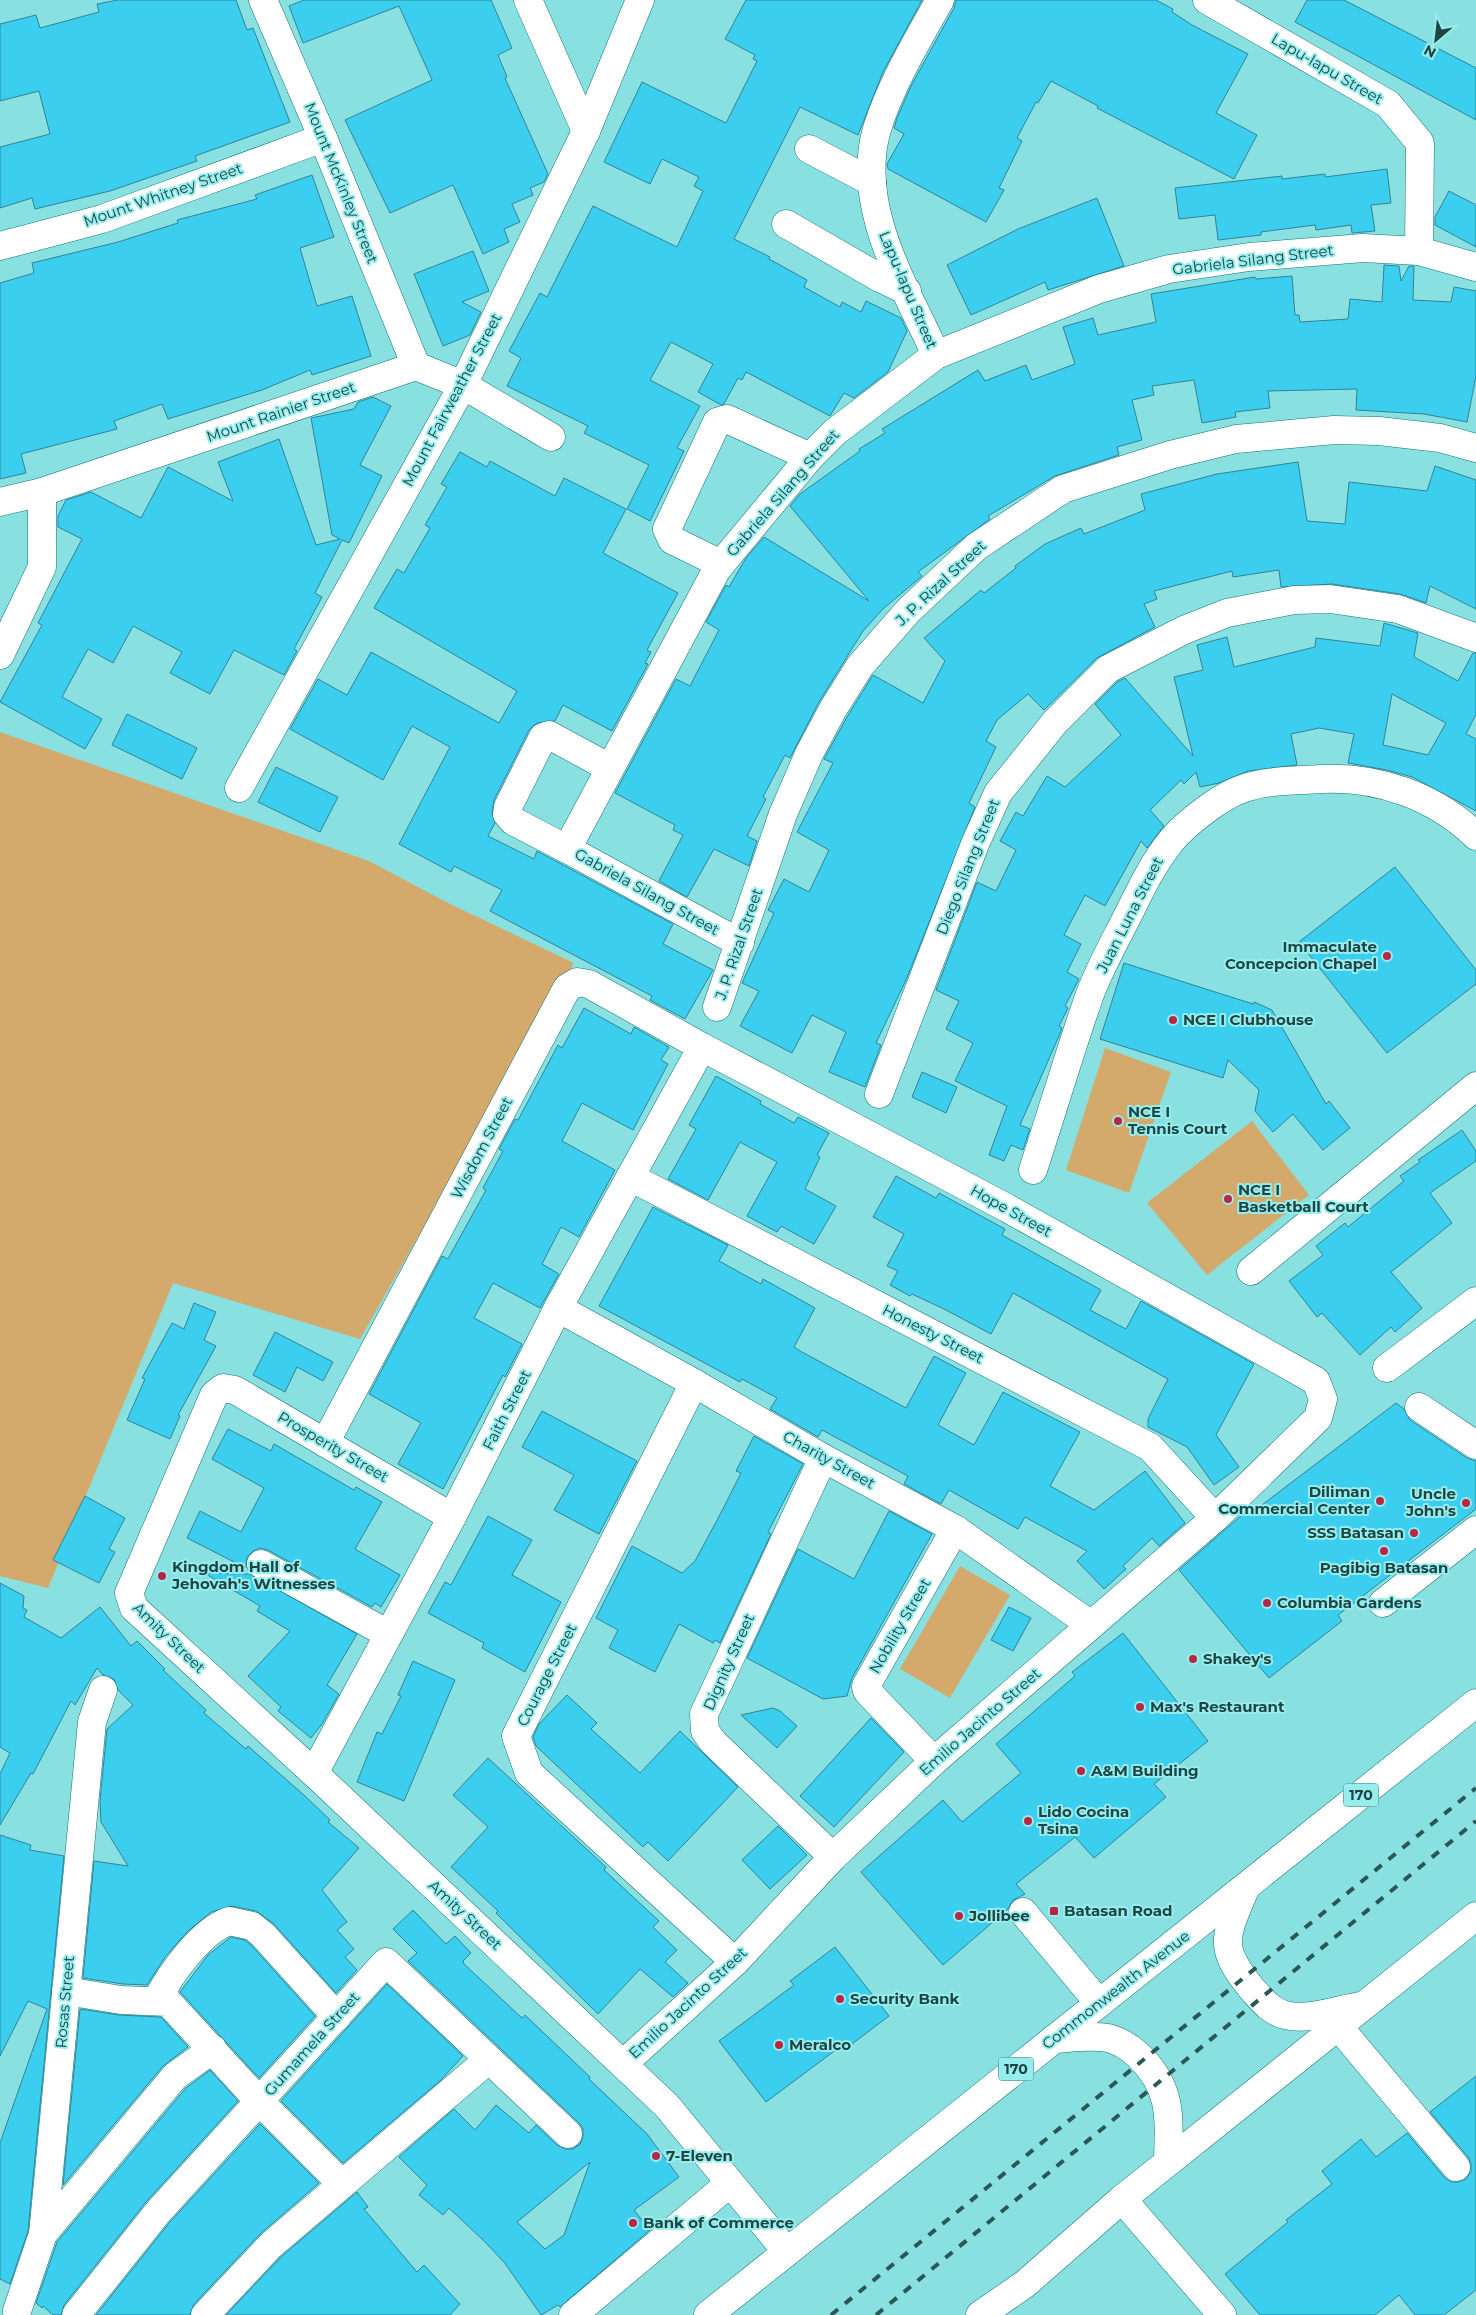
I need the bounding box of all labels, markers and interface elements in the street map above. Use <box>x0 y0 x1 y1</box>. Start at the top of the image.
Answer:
north arrow <box>1411 15 1461 65</box>
street label: Lapu-lapu Street <box>1268 29 1387 108</box>
text: N <box>1421 41 1439 62</box>
street label: Mount McKinley Street <box>300 100 382 266</box>
street label: Mount Whitney Street <box>81 158 245 231</box>
street label: Lapu-lapu Street <box>875 228 942 352</box>
street label: Gabriela Silang Street <box>1171 240 1335 279</box>
street label: Mount Fairweather Street <box>398 310 505 490</box>
street label: Mount Rainier Street <box>204 377 358 446</box>
street label: Gabriela Silang Street <box>722 425 843 560</box>
street label: J. P. Rizal Street <box>891 536 990 630</box>
street label: Diego Silang Street <box>932 796 1003 938</box>
street label: Gabriela Silang Street <box>572 844 723 939</box>
street label: Juan Luna Street <box>1092 854 1167 977</box>
street label: J. P. Rizal Street <box>710 886 766 1003</box>
place label: Immaculate Concepcion Chapel <box>1225 937 1377 973</box>
marker: Immaculate Concepcion Chapel <box>1381 950 1393 962</box>
place label: NCE I Clubhouse <box>1183 1010 1313 1029</box>
marker: NCE I Clubhouse <box>1167 1014 1179 1026</box>
street label: Wisdom Street <box>447 1094 516 1202</box>
place label: NCE I Tennis Court <box>1128 1102 1228 1138</box>
marker: NCE I Tennis Court <box>1112 1115 1124 1127</box>
street label: Hope Street <box>967 1180 1055 1241</box>
place label: NCE I Basketball Court <box>1238 1180 1369 1216</box>
marker: NCE I Basketball Court <box>1222 1193 1234 1205</box>
street label: Honesty Street <box>879 1300 987 1367</box>
street label: Faith Street <box>478 1366 535 1453</box>
street label: Prosperity Street <box>274 1407 392 1486</box>
street label: Charity Street <box>780 1426 879 1493</box>
place label: Diliman Commercial Center <box>1218 1482 1371 1518</box>
place label: Uncle John's <box>1405 1484 1456 1520</box>
marker: Diliman Commercial Center <box>1374 1495 1386 1507</box>
marker: Uncle John's <box>1460 1497 1472 1509</box>
place label: SSS Batasan <box>1307 1523 1404 1542</box>
marker: SSS Batasan <box>1408 1527 1420 1539</box>
marker: Pagibig Batasan <box>1378 1545 1390 1557</box>
place label: Kingdom Hall of Jehovah's Witnesses <box>171 1557 335 1593</box>
place label: Pagibig Batasan <box>1320 1558 1448 1577</box>
marker: Kingdom Hall of Jehovah's Witnesses <box>156 1570 168 1582</box>
street label: Nobility Street <box>865 1575 934 1677</box>
place label: Columbia Gardens <box>1277 1593 1422 1612</box>
marker: Columbia Gardens <box>1261 1597 1273 1609</box>
street label: Amity Street <box>129 1598 210 1677</box>
street label: Dignity Street <box>699 1611 758 1713</box>
street label: Courage Street <box>513 1620 581 1729</box>
place label: Shakey's <box>1203 1649 1272 1668</box>
marker: Shakey's <box>1187 1653 1199 1665</box>
street label: Emilio Jacinto Street <box>915 1664 1044 1780</box>
place label: Max's Restaurant <box>1150 1697 1285 1716</box>
marker: Max's Restaurant <box>1134 1701 1146 1713</box>
place label: A&M Building <box>1090 1761 1199 1780</box>
marker: A&M Building <box>1075 1765 1087 1777</box>
road number: 170 <box>1344 1784 1378 1806</box>
place label: Lido Cocina Tsina <box>1038 1802 1129 1838</box>
marker: Lido Cocina Tsina <box>1022 1815 1034 1827</box>
street label: Amity Street <box>425 1876 506 1953</box>
place label: Batasan Road <box>1064 1901 1172 1920</box>
marker: Batasan Road <box>1048 1905 1060 1917</box>
place label: Jollibee <box>968 1906 1030 1925</box>
marker: Jollibee <box>953 1910 965 1922</box>
street label: Commonwealth Avenue <box>1038 1926 1193 2053</box>
street label: Emilio Jacinto Street <box>625 1943 751 2062</box>
street label: Rosas Street <box>51 1955 78 2049</box>
street label: Gumamela Street <box>260 1988 363 2100</box>
place label: Security Bank <box>850 1989 960 2008</box>
marker: Security Bank <box>834 1993 846 2005</box>
place label: Meralco <box>789 2035 851 2054</box>
marker: Meralco <box>773 2039 785 2051</box>
road number: 170 <box>998 2058 1034 2080</box>
place label: 7-Eleven <box>666 2146 733 2165</box>
marker: 7-Eleven <box>650 2150 662 2162</box>
place label: Bank of Commerce <box>643 2213 794 2232</box>
marker: Bank of Commerce <box>627 2217 639 2229</box>

